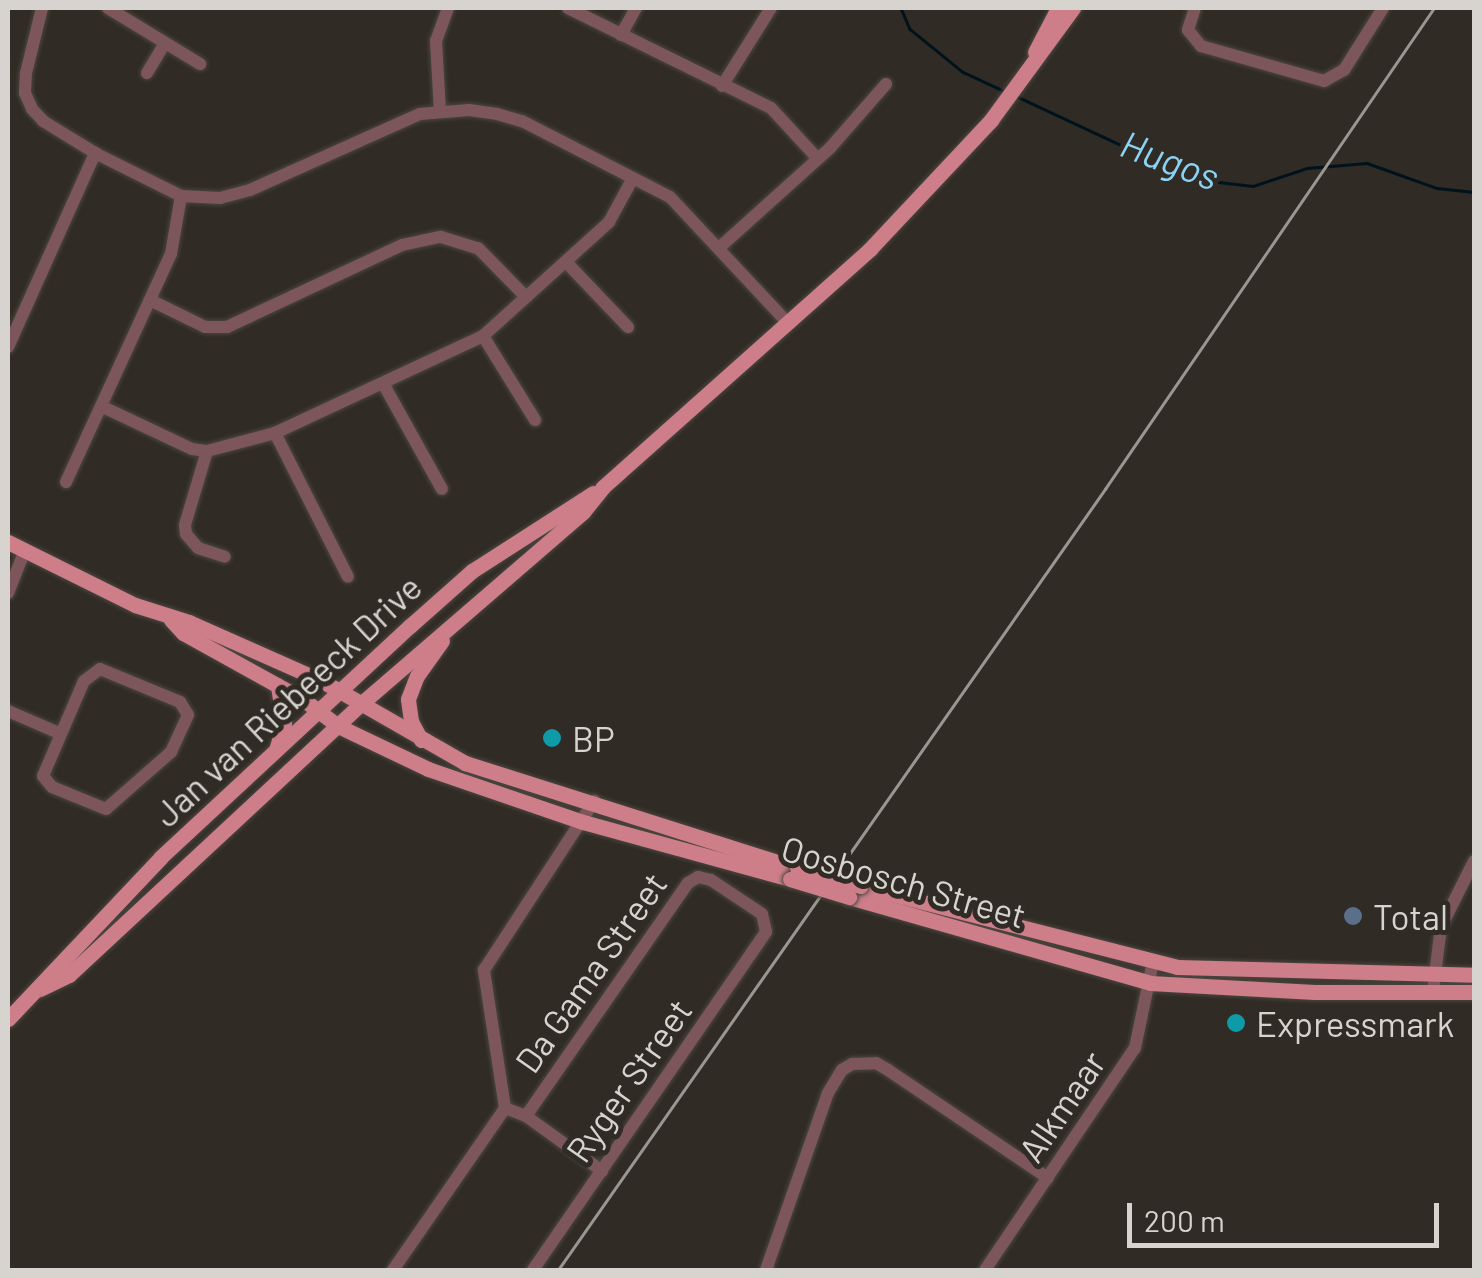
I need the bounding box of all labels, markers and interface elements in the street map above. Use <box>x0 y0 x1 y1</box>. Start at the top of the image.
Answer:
water label: Hugos <box>1114 121 1226 199</box>
street label: Jan van Riebeeck Drive <box>145 565 429 835</box>
place label: BP <box>572 717 615 759</box>
marker: BP <box>541 727 563 749</box>
street label: Oosbosch Street <box>777 826 1031 936</box>
street label: Da Gama Street <box>505 864 675 1080</box>
place label: Total <box>1373 895 1448 937</box>
marker: Total <box>1342 905 1364 927</box>
street label: Ryger Street <box>556 990 700 1170</box>
place label: Expressmark <box>1256 1002 1454 1044</box>
marker: Expressmark <box>1225 1012 1247 1034</box>
street label: Alkmaar <box>1009 1043 1113 1169</box>
scale bar <box>1132 1183 1444 1245</box>
text: 200 m <box>1144 1202 1225 1238</box>

